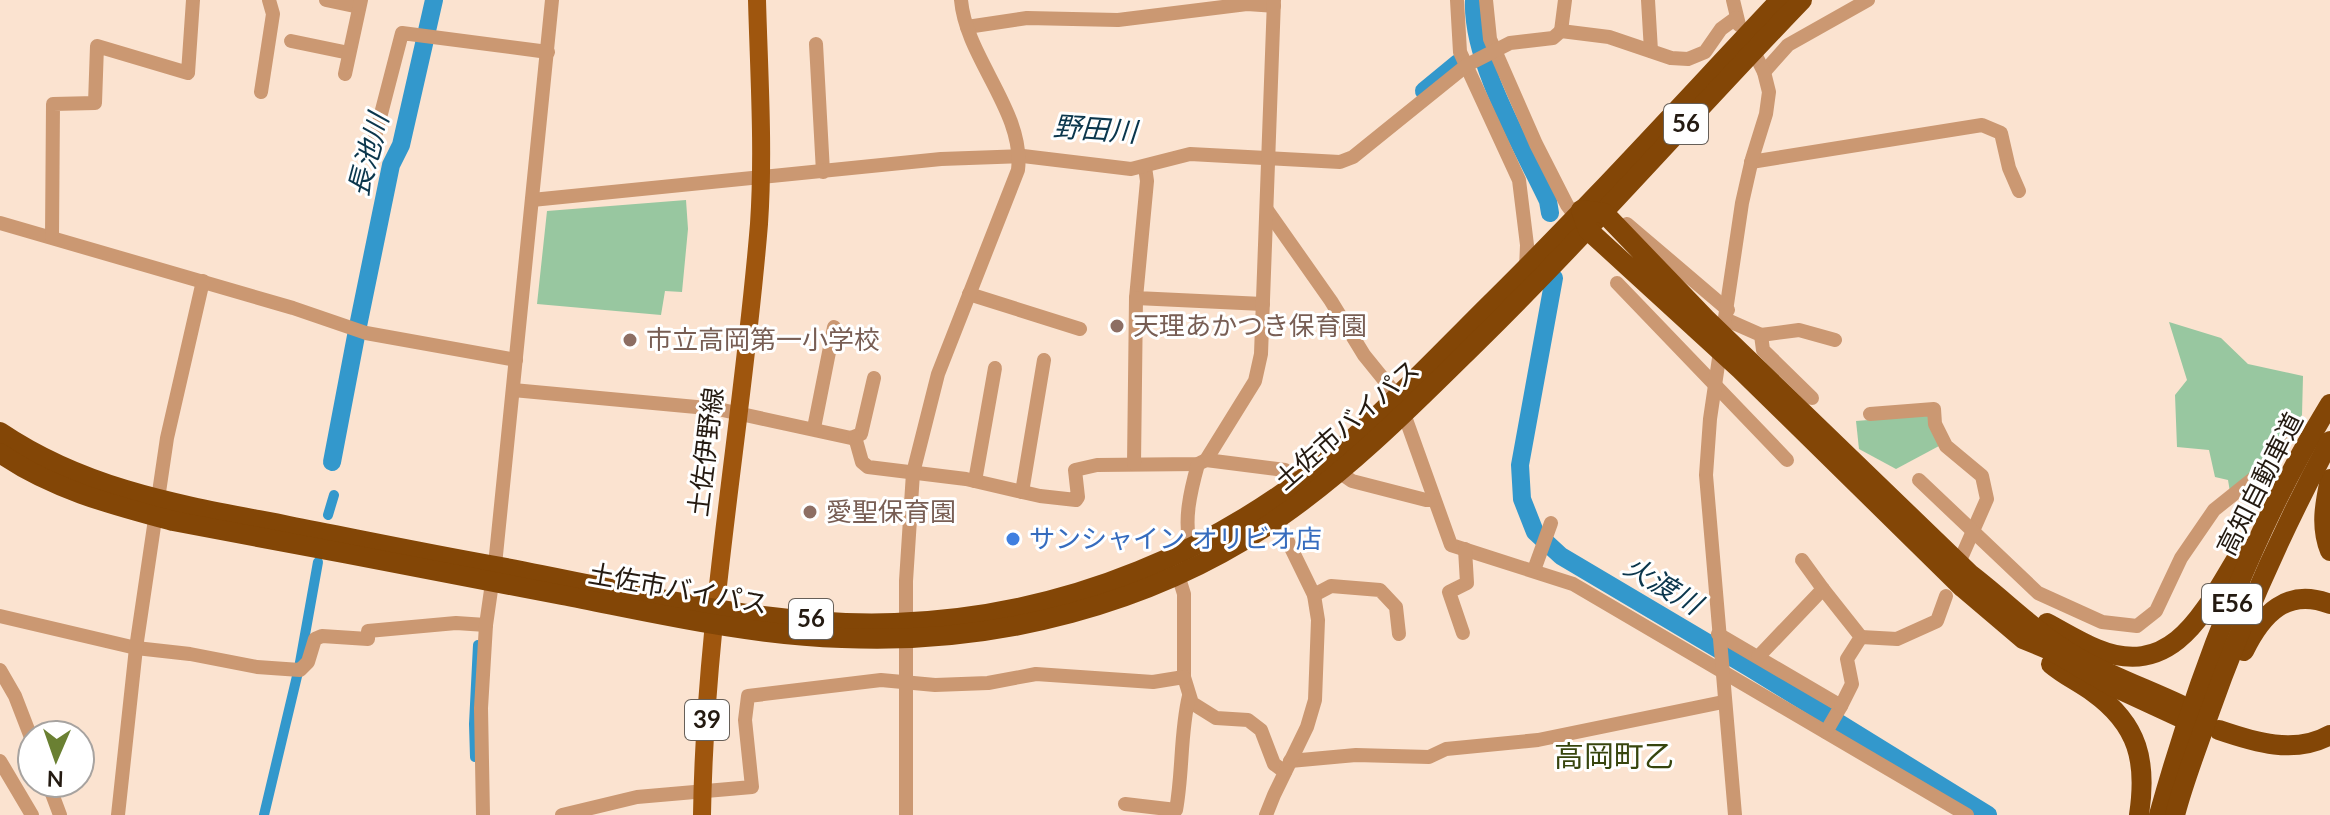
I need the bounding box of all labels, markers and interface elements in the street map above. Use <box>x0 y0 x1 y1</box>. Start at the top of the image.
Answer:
road number: 56 <box>1664 104 1708 144</box>
water label: 長池川 <box>340 107 395 200</box>
water label: 野田川 <box>1052 108 1141 148</box>
place label: 天理あかつき保育園 <box>1133 309 1367 341</box>
marker: 天理あかつき保育園 <box>1108 317 1126 335</box>
place label: 市立高岡第一小学校 <box>646 323 880 355</box>
marker: 市立高岡第一小学校 <box>621 331 639 349</box>
street label: 土佐市バイパス <box>1267 353 1425 496</box>
street label: 土佐伊野線 <box>681 385 729 518</box>
street label: 高知自動車道 <box>2209 407 2309 560</box>
place label: 愛聖保育園 <box>826 495 956 527</box>
marker: 愛聖保育園 <box>801 503 819 521</box>
place label: サンシャイン オリビオ店 <box>1029 522 1322 554</box>
marker: サンシャイン オリビオ店 <box>1004 530 1022 548</box>
water label: 火渡川 <box>1619 548 1711 622</box>
street label: 土佐市バイパス <box>586 557 770 620</box>
road number: E56 <box>2202 584 2262 624</box>
road number: 56 <box>789 599 833 639</box>
road number: 39 <box>685 700 729 740</box>
north arrow <box>16 719 96 799</box>
district label: 高岡町乙 <box>1554 737 1674 773</box>
text: N <box>46 766 64 793</box>

